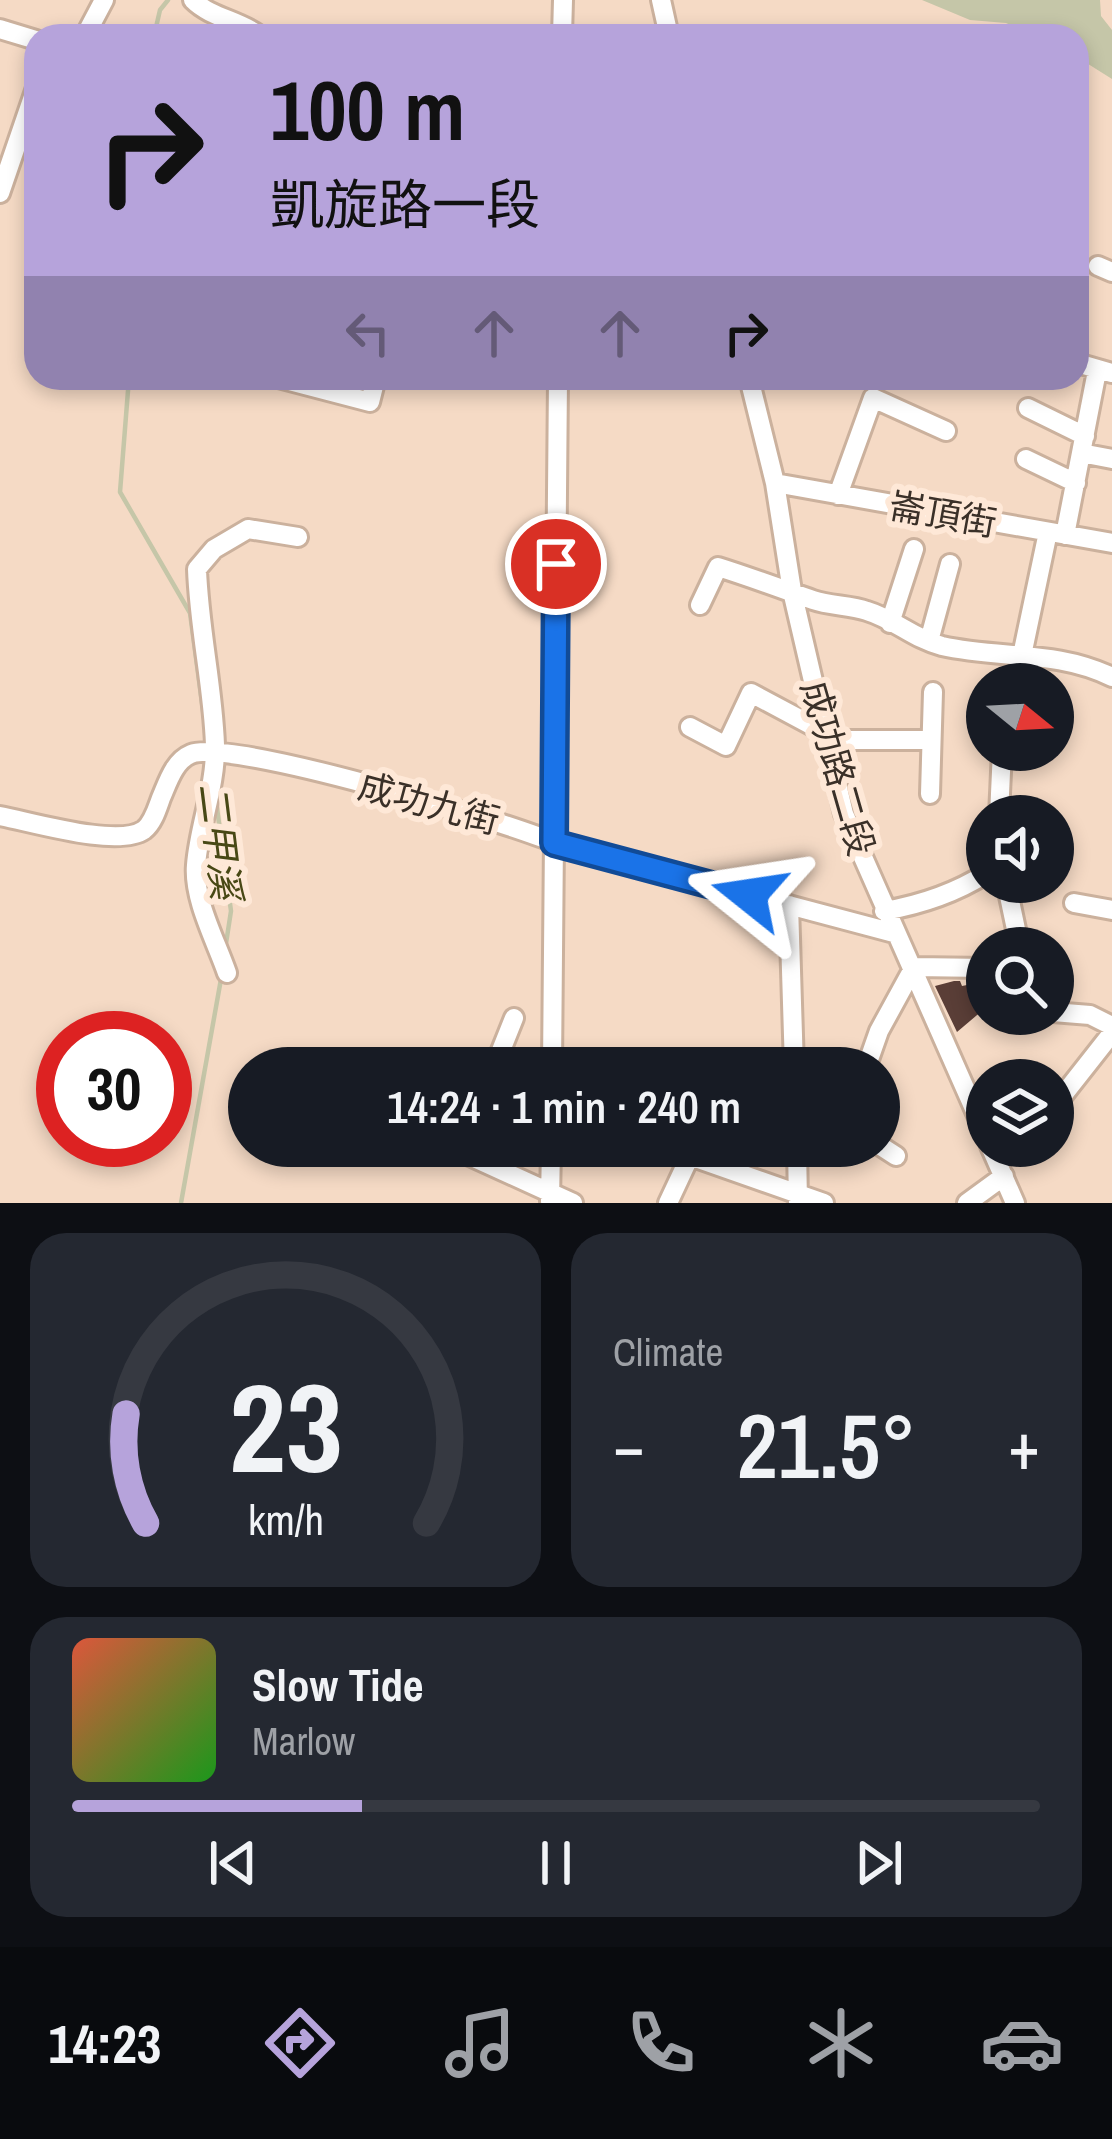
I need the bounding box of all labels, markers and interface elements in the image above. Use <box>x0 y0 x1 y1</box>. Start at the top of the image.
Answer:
text: 100 m <box>270 53 465 166</box>
icon: right <box>72 72 228 228</box>
text: 凱旋路一段 <box>270 168 540 241</box>
icon: left <box>335 300 401 366</box>
icon: ahead <box>461 300 527 366</box>
icon: ahead <box>587 300 653 366</box>
icon: right <box>713 300 779 366</box>
street label: 崙頂街 <box>886 481 1000 547</box>
pin <box>505 513 607 615</box>
icon: arrive <box>523 531 589 597</box>
north arrow <box>966 663 1074 771</box>
map controls <box>966 663 1074 1167</box>
street label: 成功路二段 <box>790 675 886 861</box>
street label: 成功九街 <box>353 761 505 845</box>
water label: 二甲溪 <box>187 780 254 907</box>
button: sound <box>966 795 1074 903</box>
position arrow <box>686 832 812 958</box>
button: search <box>966 927 1074 1035</box>
speed limit sign: 30 <box>36 1011 192 1167</box>
button: layers <box>966 1059 1074 1167</box>
text: 14:24 · 1 min · 240 m <box>387 1076 741 1137</box>
text: Climate <box>613 1326 723 1378</box>
text: 23 <box>229 1343 342 1511</box>
text: 21.5° <box>737 1385 916 1506</box>
text: − <box>613 1401 645 1490</box>
text: + <box>1008 1401 1040 1490</box>
text: km/h <box>247 1491 324 1548</box>
text: Slow Tide <box>252 1654 424 1715</box>
text: Marlow <box>252 1715 355 1767</box>
icon: previous <box>200 1830 266 1896</box>
icon: pause <box>523 1830 589 1896</box>
icon: next <box>846 1830 912 1896</box>
icon: directions <box>258 2001 342 2085</box>
icon: music <box>438 2001 522 2085</box>
icon: phone <box>619 2001 703 2085</box>
icon: climate <box>799 2001 883 2085</box>
icon: car <box>980 2001 1064 2085</box>
text: 14:23 <box>48 2007 161 2080</box>

